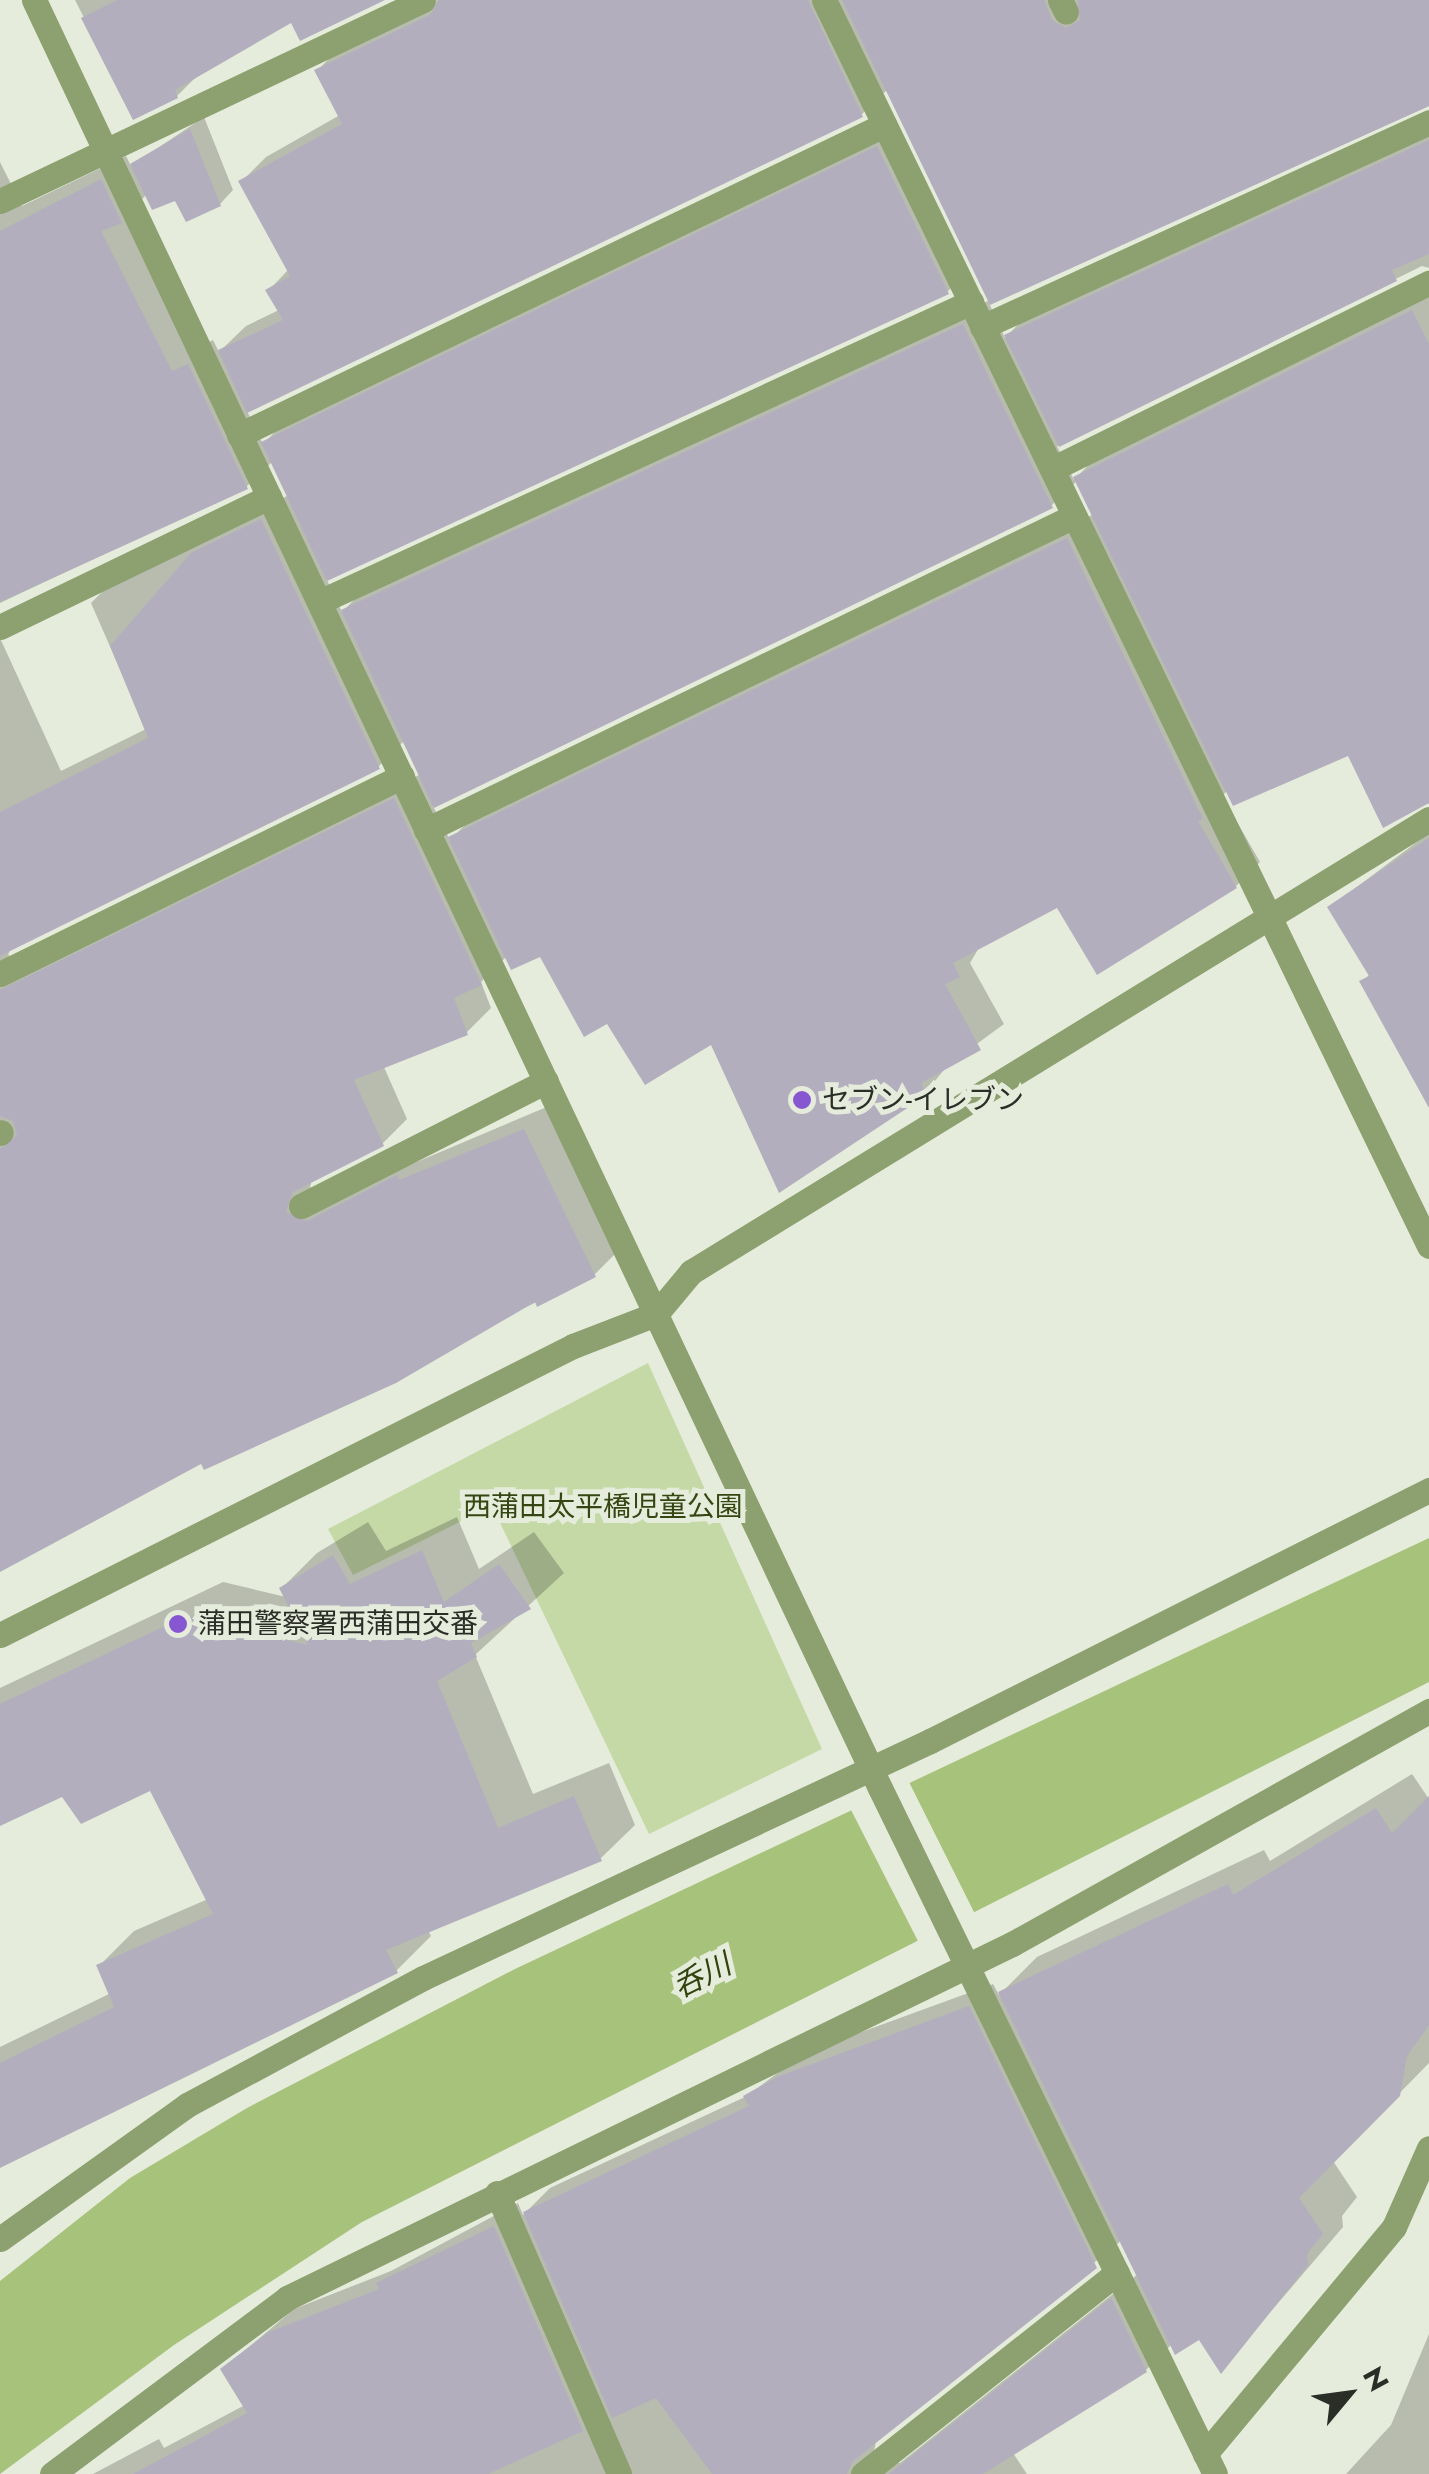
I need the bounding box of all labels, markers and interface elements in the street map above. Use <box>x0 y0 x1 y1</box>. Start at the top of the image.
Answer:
place label: セブン-イレブン <box>822 1083 1024 1117</box>
marker: セブン-イレブン <box>791 1089 813 1111</box>
park label: 西蒲田太平橋児童公園 <box>463 1490 743 1524</box>
place label: 蒲田警察署西蒲田交番 <box>198 1607 478 1641</box>
marker: 蒲田警察署西蒲田交番 <box>167 1613 189 1635</box>
water label: 呑川 <box>667 1946 737 2006</box>
north arrow <box>1299 2344 1399 2444</box>
text: N <box>1352 2360 1399 2399</box>

